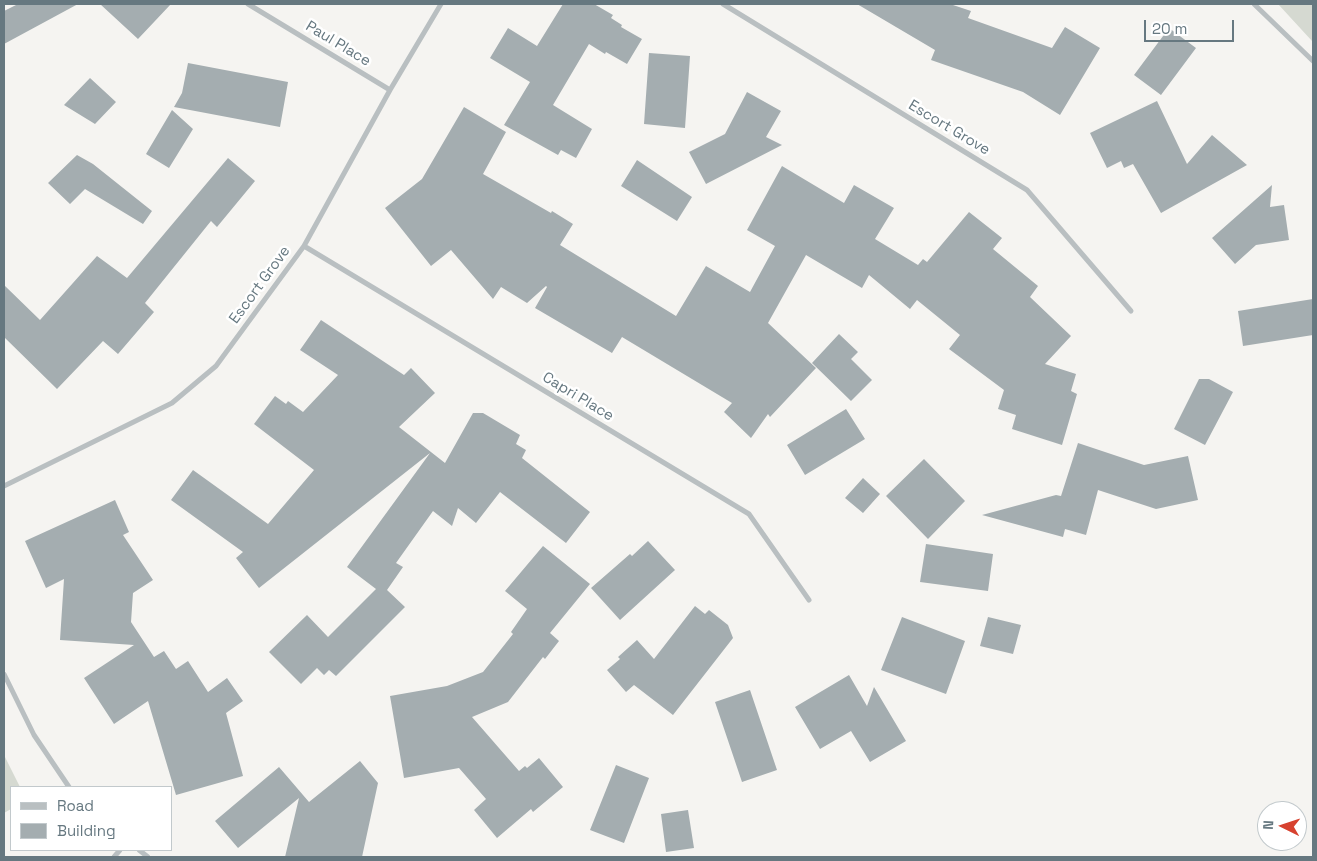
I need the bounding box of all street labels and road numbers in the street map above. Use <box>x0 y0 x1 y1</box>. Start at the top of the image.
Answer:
street label: Paul Place <box>302 17 374 71</box>
street label: Escort Grove <box>905 97 993 159</box>
street label: Escort Grove <box>226 243 294 327</box>
street label: Capri Place <box>539 369 617 425</box>

